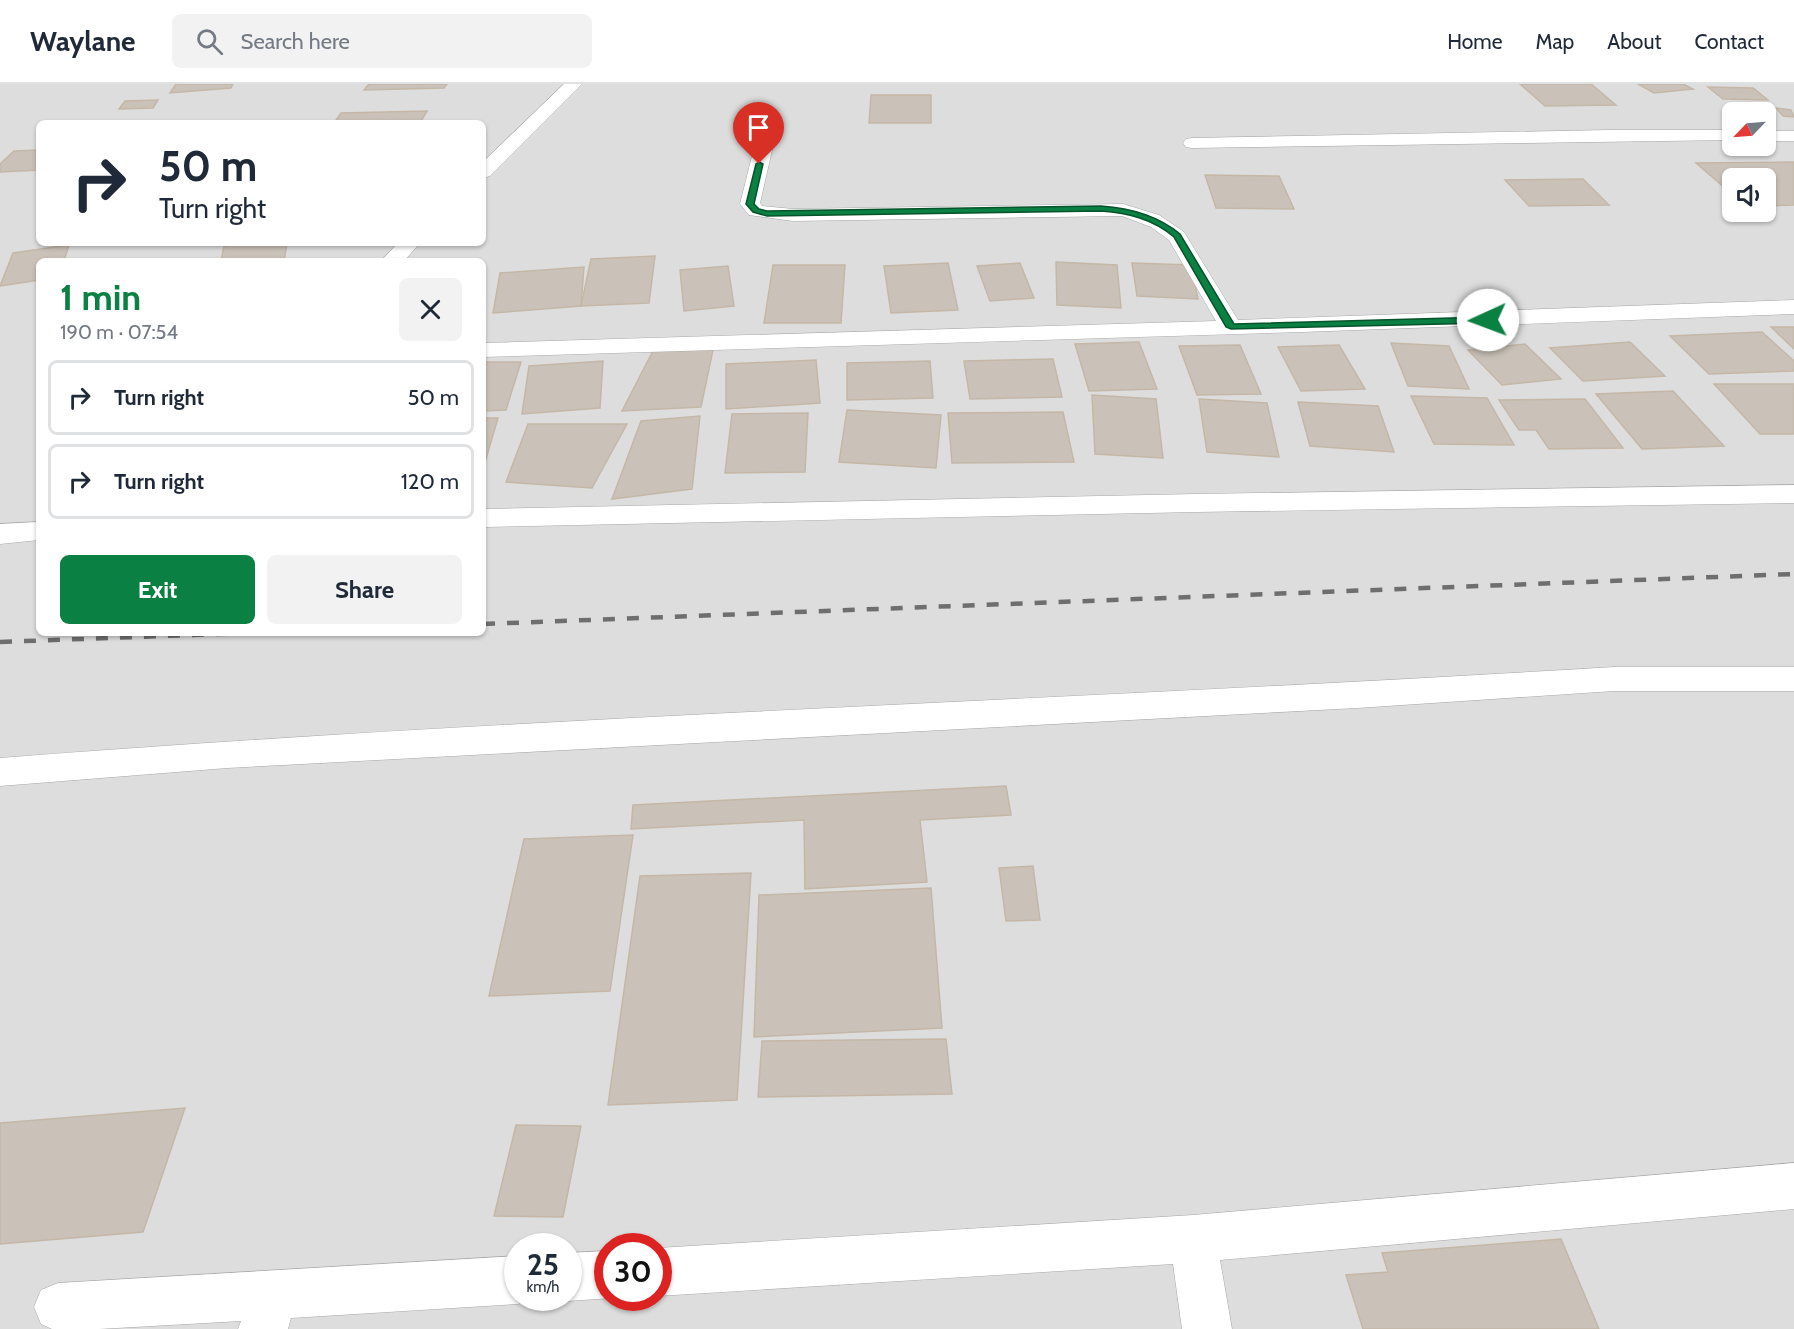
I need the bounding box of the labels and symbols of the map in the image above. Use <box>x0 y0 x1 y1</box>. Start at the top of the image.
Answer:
pin <box>733 102 784 164</box>
north arrow <box>1722 102 1776 156</box>
position arrow <box>1456 288 1520 352</box>
speed limit sign: 30 <box>594 1233 672 1311</box>

